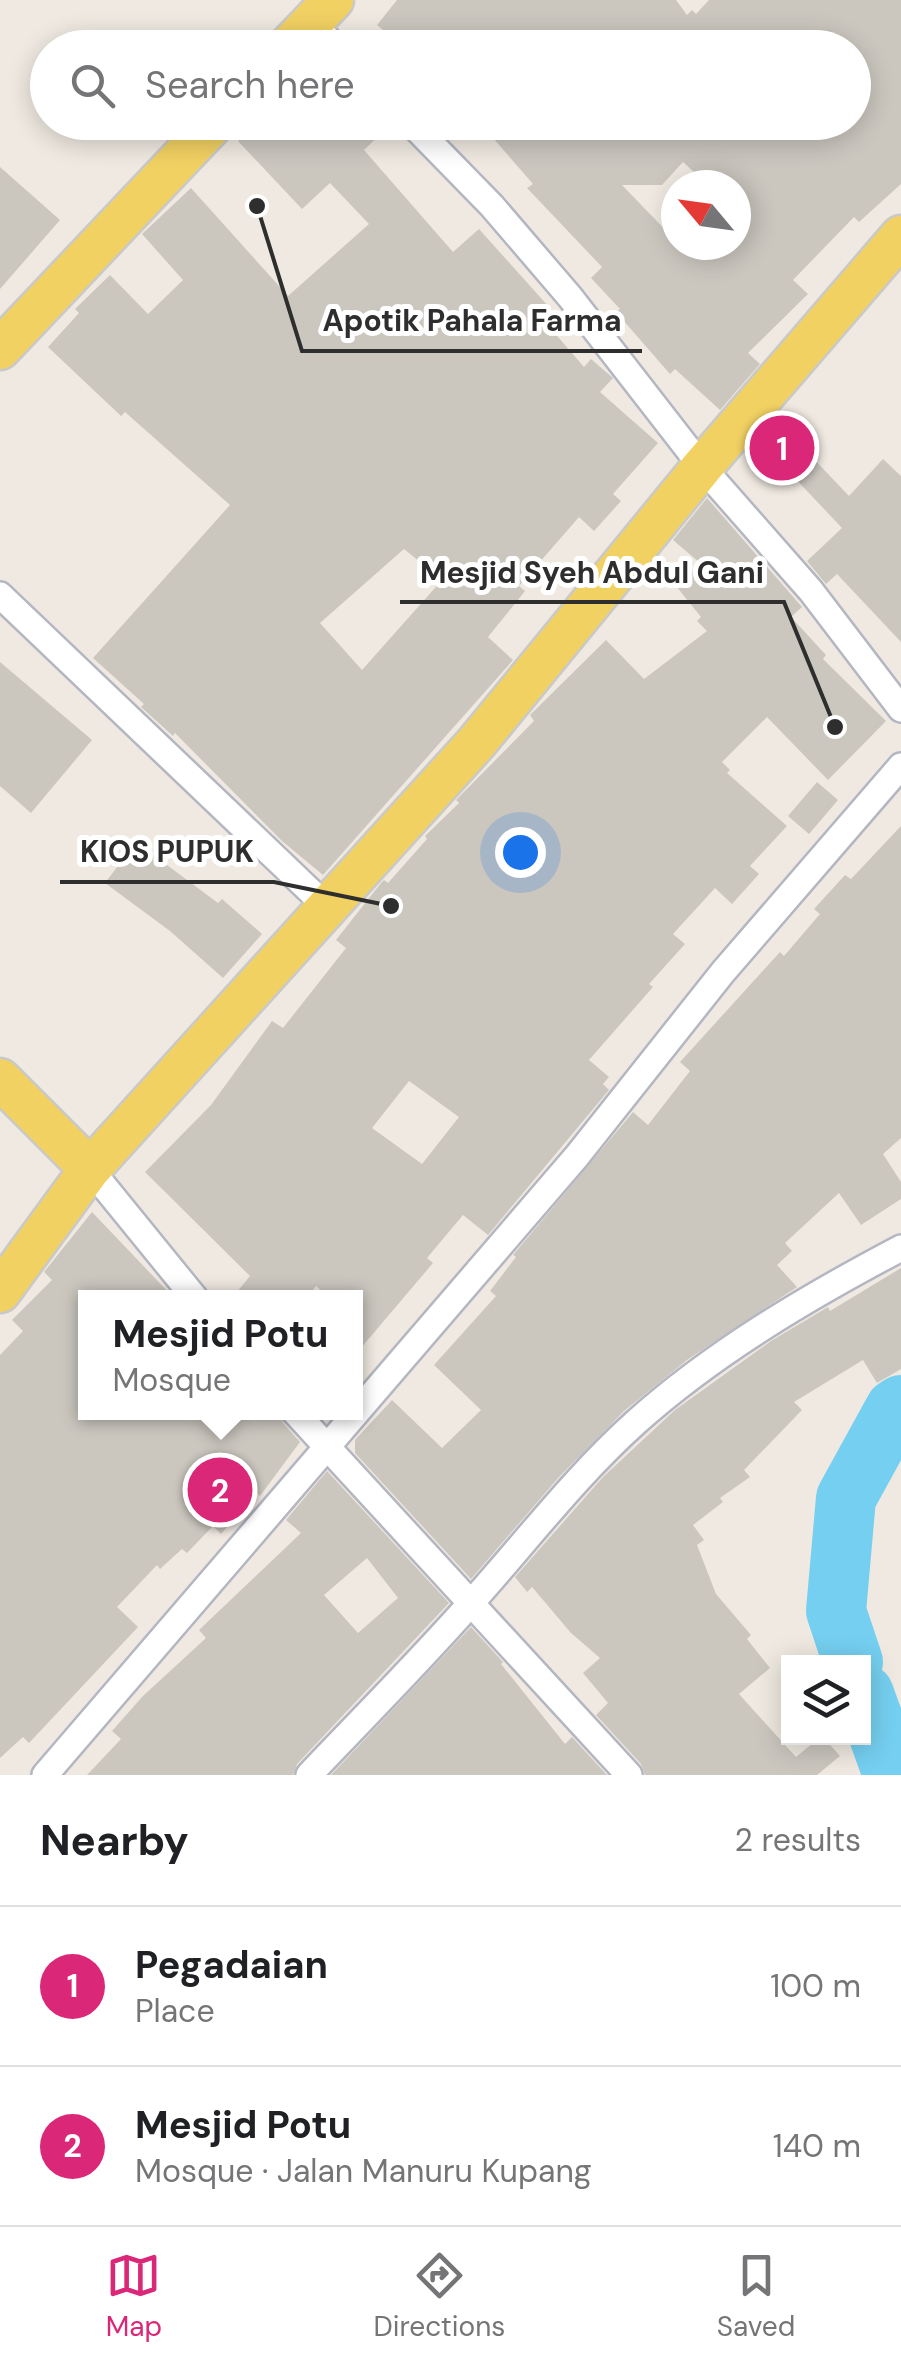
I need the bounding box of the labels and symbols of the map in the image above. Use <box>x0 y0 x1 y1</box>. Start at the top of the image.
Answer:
north arrow <box>661 170 751 260</box>
callout: Apotik Pahala Farma <box>302 291 642 351</box>
text: Apotik Pahala Farma <box>322 301 622 340</box>
pin: 1 <box>750 410 814 486</box>
callout: Mesjid Syeh Abdul Gani <box>400 542 784 602</box>
text: Mesjid Syeh Abdul Gani <box>420 553 764 592</box>
callout: KIOS PUPUK <box>60 822 274 882</box>
your location <box>495 827 546 878</box>
text: KIOS PUPUK <box>80 832 254 871</box>
pin: 2 <box>188 1452 252 1528</box>

